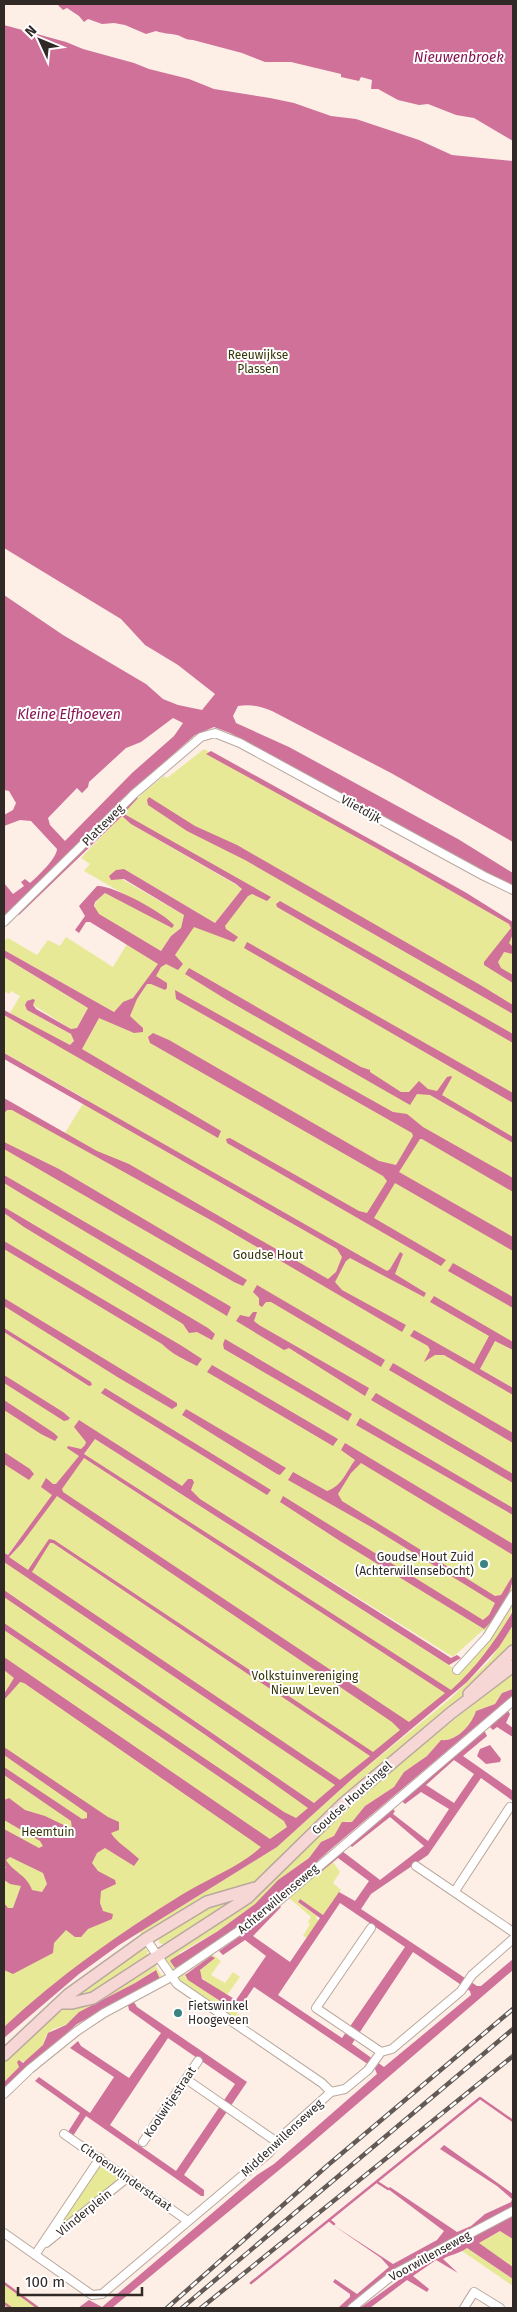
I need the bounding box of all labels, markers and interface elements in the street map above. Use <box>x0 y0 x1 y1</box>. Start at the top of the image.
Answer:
north arrow <box>15 15 65 65</box>
text: N <box>22 22 40 41</box>
water label: Nieuwenbroek <box>414 49 504 66</box>
park label: Reeuwijkse Plassen <box>228 348 288 376</box>
water label: Kleine Elfhoeven <box>17 706 121 723</box>
street label: Vlietdijk <box>338 792 385 826</box>
street label: Platteweg <box>79 801 127 849</box>
park label: Goudse Hout <box>233 1248 304 1262</box>
place label: Goudse Hout Zuid (Achterwillensebocht) <box>355 1550 474 1578</box>
marker: Goudse Hout Zuid (Achterwillensebocht) <box>478 1558 490 1570</box>
park label: Volkstuinvereniging Nieuw Leven <box>252 1669 359 1697</box>
street label: Goudse Houtsingel <box>309 1758 395 1838</box>
park label: Heemtuin <box>21 1825 75 1839</box>
street label: Achterwillenseweg <box>235 1861 322 1937</box>
place label: Fietswinkel Hoogeveen <box>188 1999 249 2027</box>
marker: Fietswinkel Hoogeveen <box>172 2007 184 2019</box>
street label: Koolwitjestraat <box>141 2063 199 2140</box>
street label: Middenwillenseweg <box>238 2096 326 2180</box>
street label: Citroenvlinderstraat <box>77 2140 175 2214</box>
street label: Vlinderplein <box>54 2187 114 2239</box>
street label: Voorwillenseweg <box>387 2227 474 2284</box>
scale bar <box>18 2264 141 2296</box>
text: 100 m <box>25 2273 65 2291</box>

